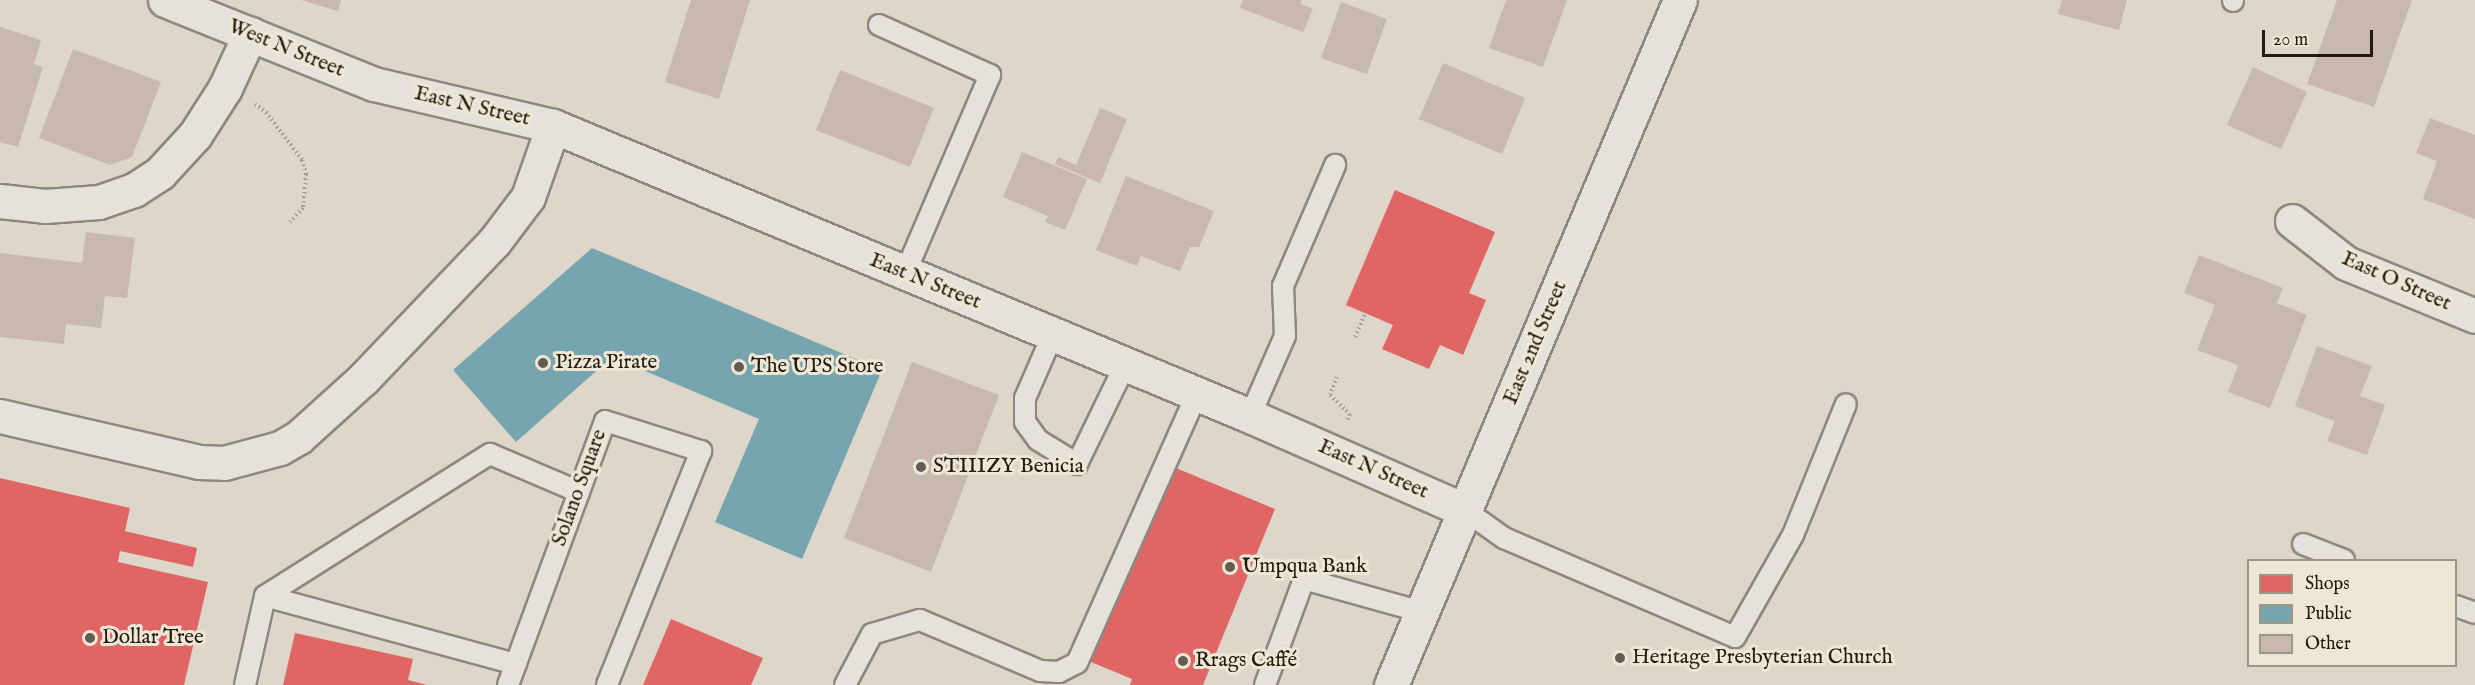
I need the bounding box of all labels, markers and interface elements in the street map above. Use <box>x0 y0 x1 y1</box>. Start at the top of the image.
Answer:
street label: West N Street <box>224 14 348 84</box>
scale bar <box>2265 18 2376 56</box>
text: 20 m <box>2273 29 2308 52</box>
street label: East N Street <box>412 81 532 133</box>
street label: East O Street <box>2337 247 2455 317</box>
street label: East N Street <box>866 248 984 316</box>
street label: East 2nd Street <box>1499 277 1573 409</box>
place label: Pizza Pirate <box>555 350 657 376</box>
place label: The UPS Store <box>751 354 884 380</box>
marker: Pizza Pirate <box>536 356 550 370</box>
marker: The UPS Store <box>732 360 746 374</box>
street label: Solano Square <box>547 426 613 550</box>
street label: East N Street <box>1314 435 1432 505</box>
place label: STIIIZY Benicia <box>933 454 1084 480</box>
marker: STIIIZY Benicia <box>914 460 928 474</box>
place label: Umpqua Bank <box>1242 554 1367 580</box>
legend <box>2247 559 2457 667</box>
marker: Umpqua Bank <box>1223 560 1237 574</box>
text: Shops <box>2305 573 2350 596</box>
text: Public <box>2305 603 2352 626</box>
place label: Dollar Tree <box>102 625 204 651</box>
marker: Dollar Tree <box>83 631 97 645</box>
text: Other <box>2305 633 2351 656</box>
place label: Heritage Presbyterian Church <box>1632 645 1893 671</box>
place label: Rrags Caffé <box>1195 648 1297 674</box>
marker: Heritage Presbyterian Church <box>1613 651 1627 665</box>
marker: Rrags Caffé <box>1176 654 1190 668</box>

